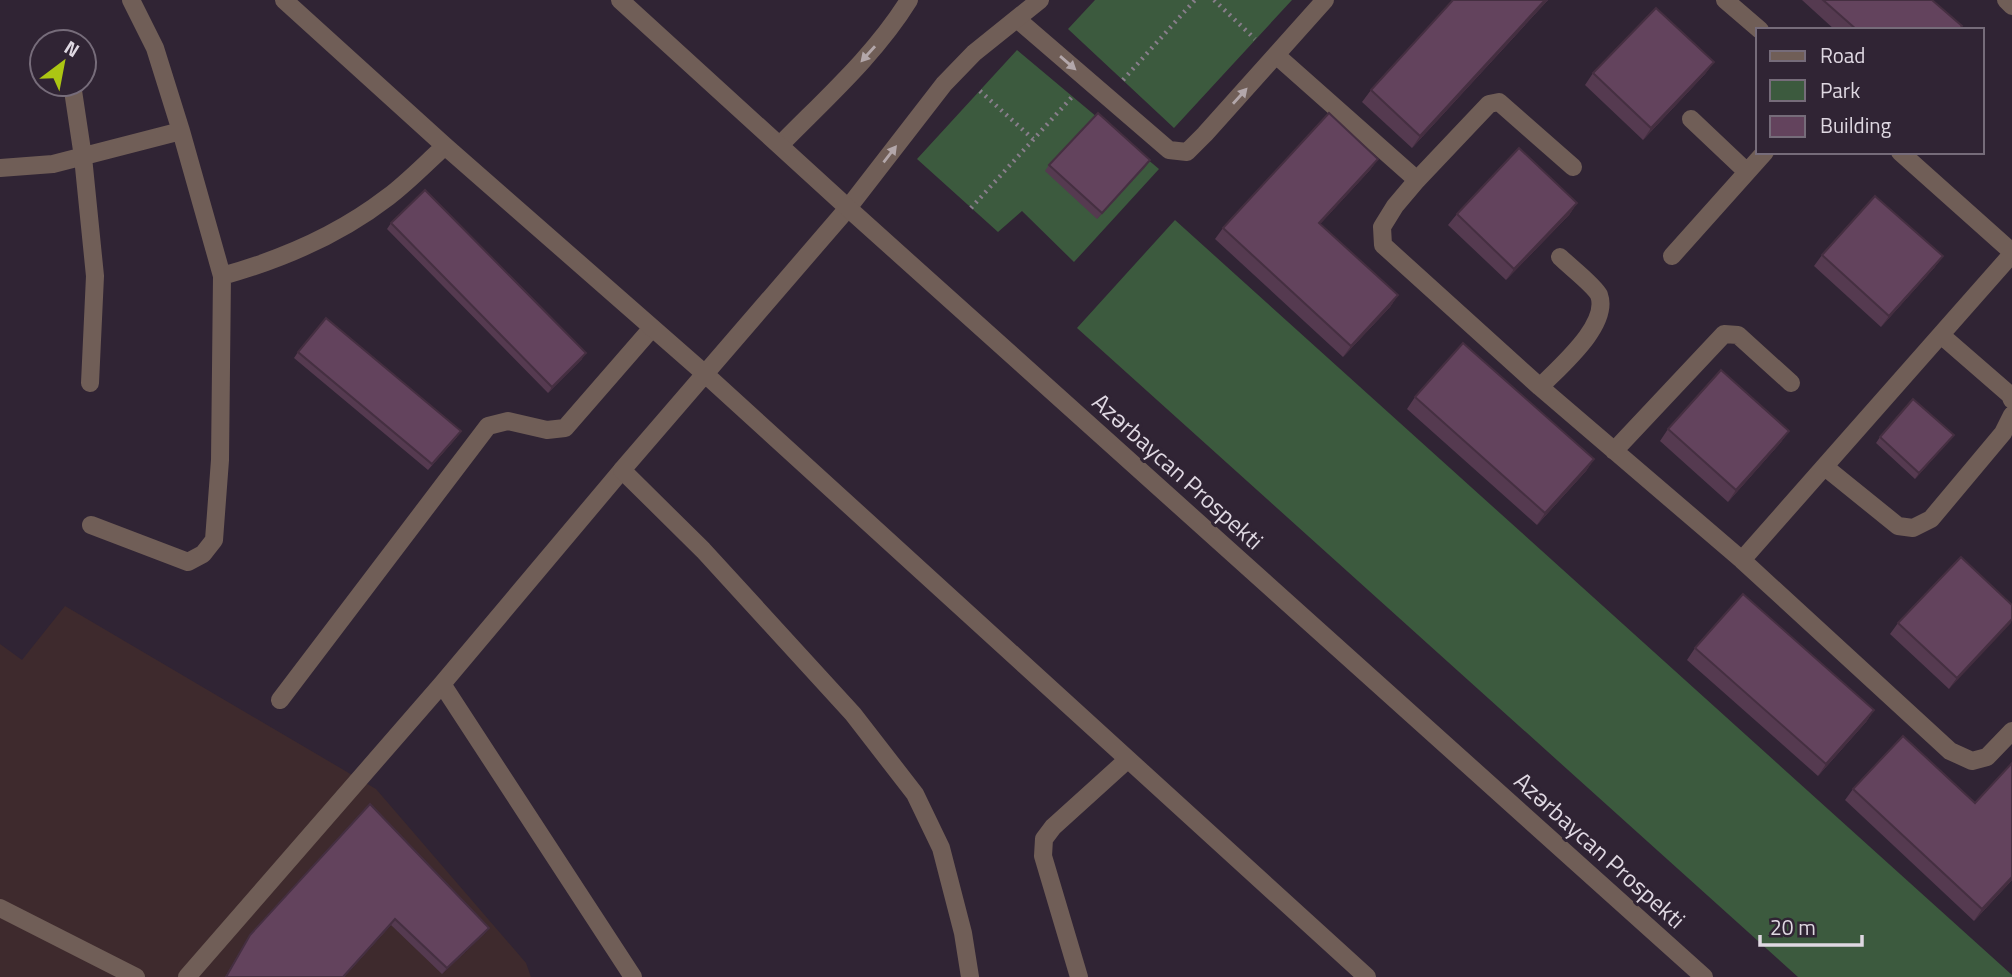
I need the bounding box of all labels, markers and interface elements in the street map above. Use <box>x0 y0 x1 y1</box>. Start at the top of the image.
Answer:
north arrow <box>28 28 98 98</box>
legend <box>1756 28 1984 154</box>
text: N <box>59 32 86 64</box>
text: Road <box>1820 39 1865 71</box>
one-way arrow <box>860 45 876 62</box>
one-way arrow <box>1060 55 1077 70</box>
text: Park <box>1820 74 1860 106</box>
one-way arrow <box>1231 88 1247 105</box>
text: Building <box>1820 109 1892 141</box>
one-way arrow <box>882 146 897 164</box>
street label: Azərbaycan Prospekti <box>1084 384 1272 558</box>
street label: Azərbaycan Prospekti <box>1506 763 1694 937</box>
scale bar <box>1760 904 1862 948</box>
text: 20 m <box>1770 911 1816 943</box>

